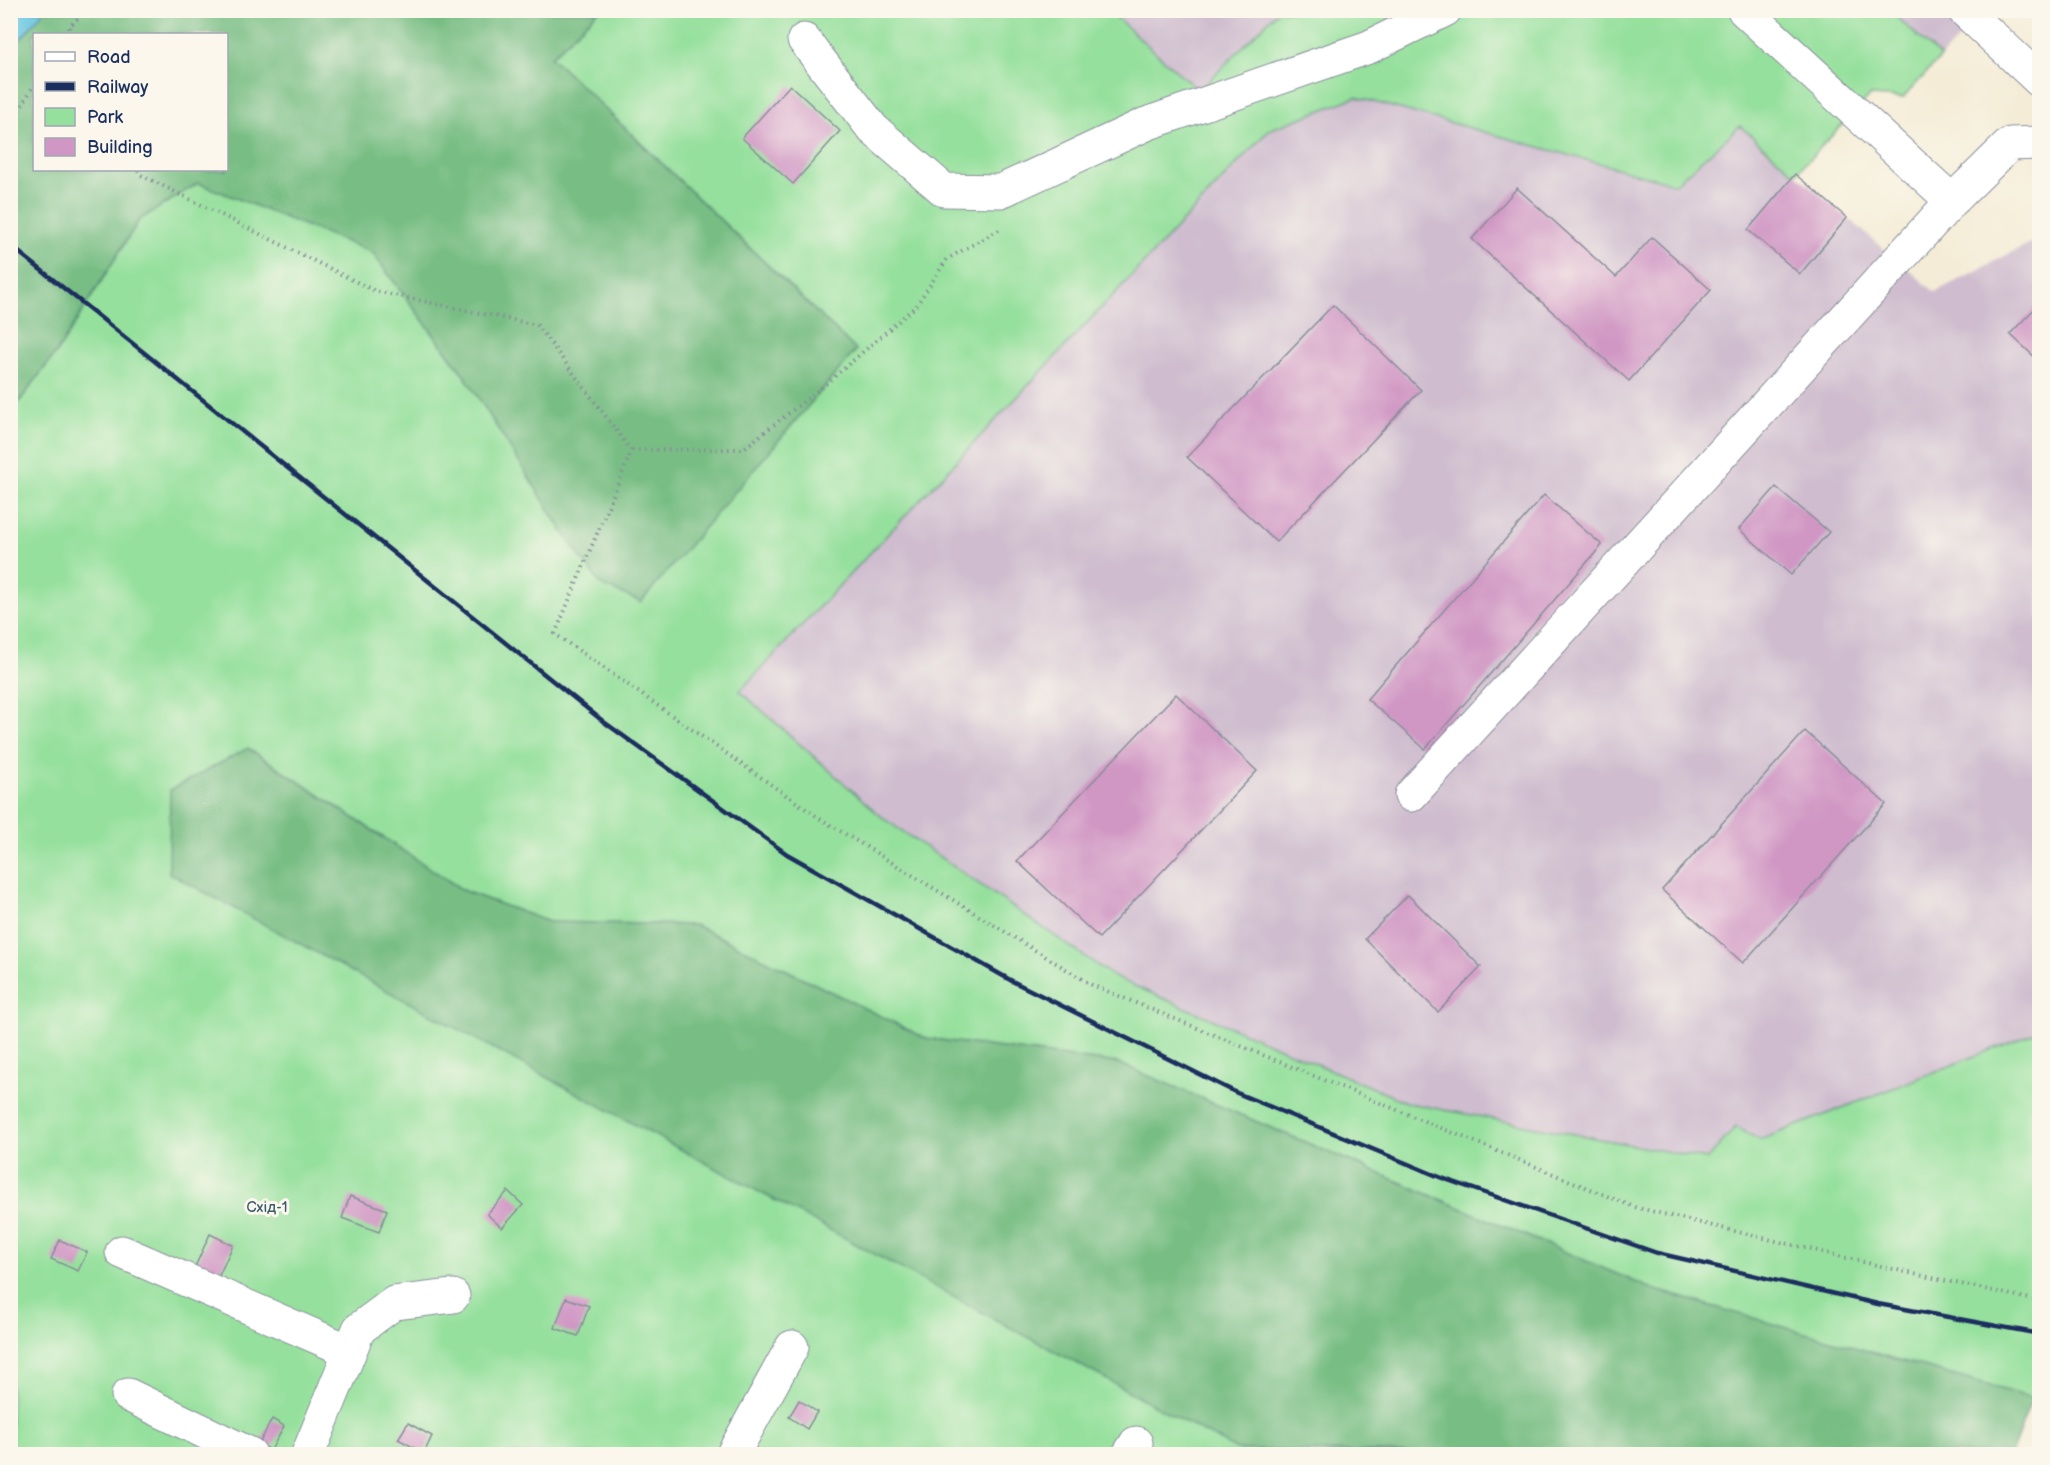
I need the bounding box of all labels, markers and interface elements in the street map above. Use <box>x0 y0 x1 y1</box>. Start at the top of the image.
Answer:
legend <box>33 33 228 171</box>
text: Road <box>87 47 131 68</box>
text: Railway <box>87 77 149 98</box>
text: Park <box>87 107 123 128</box>
text: Building <box>87 137 153 158</box>
park label: Схід-1 <box>246 1198 288 1217</box>

